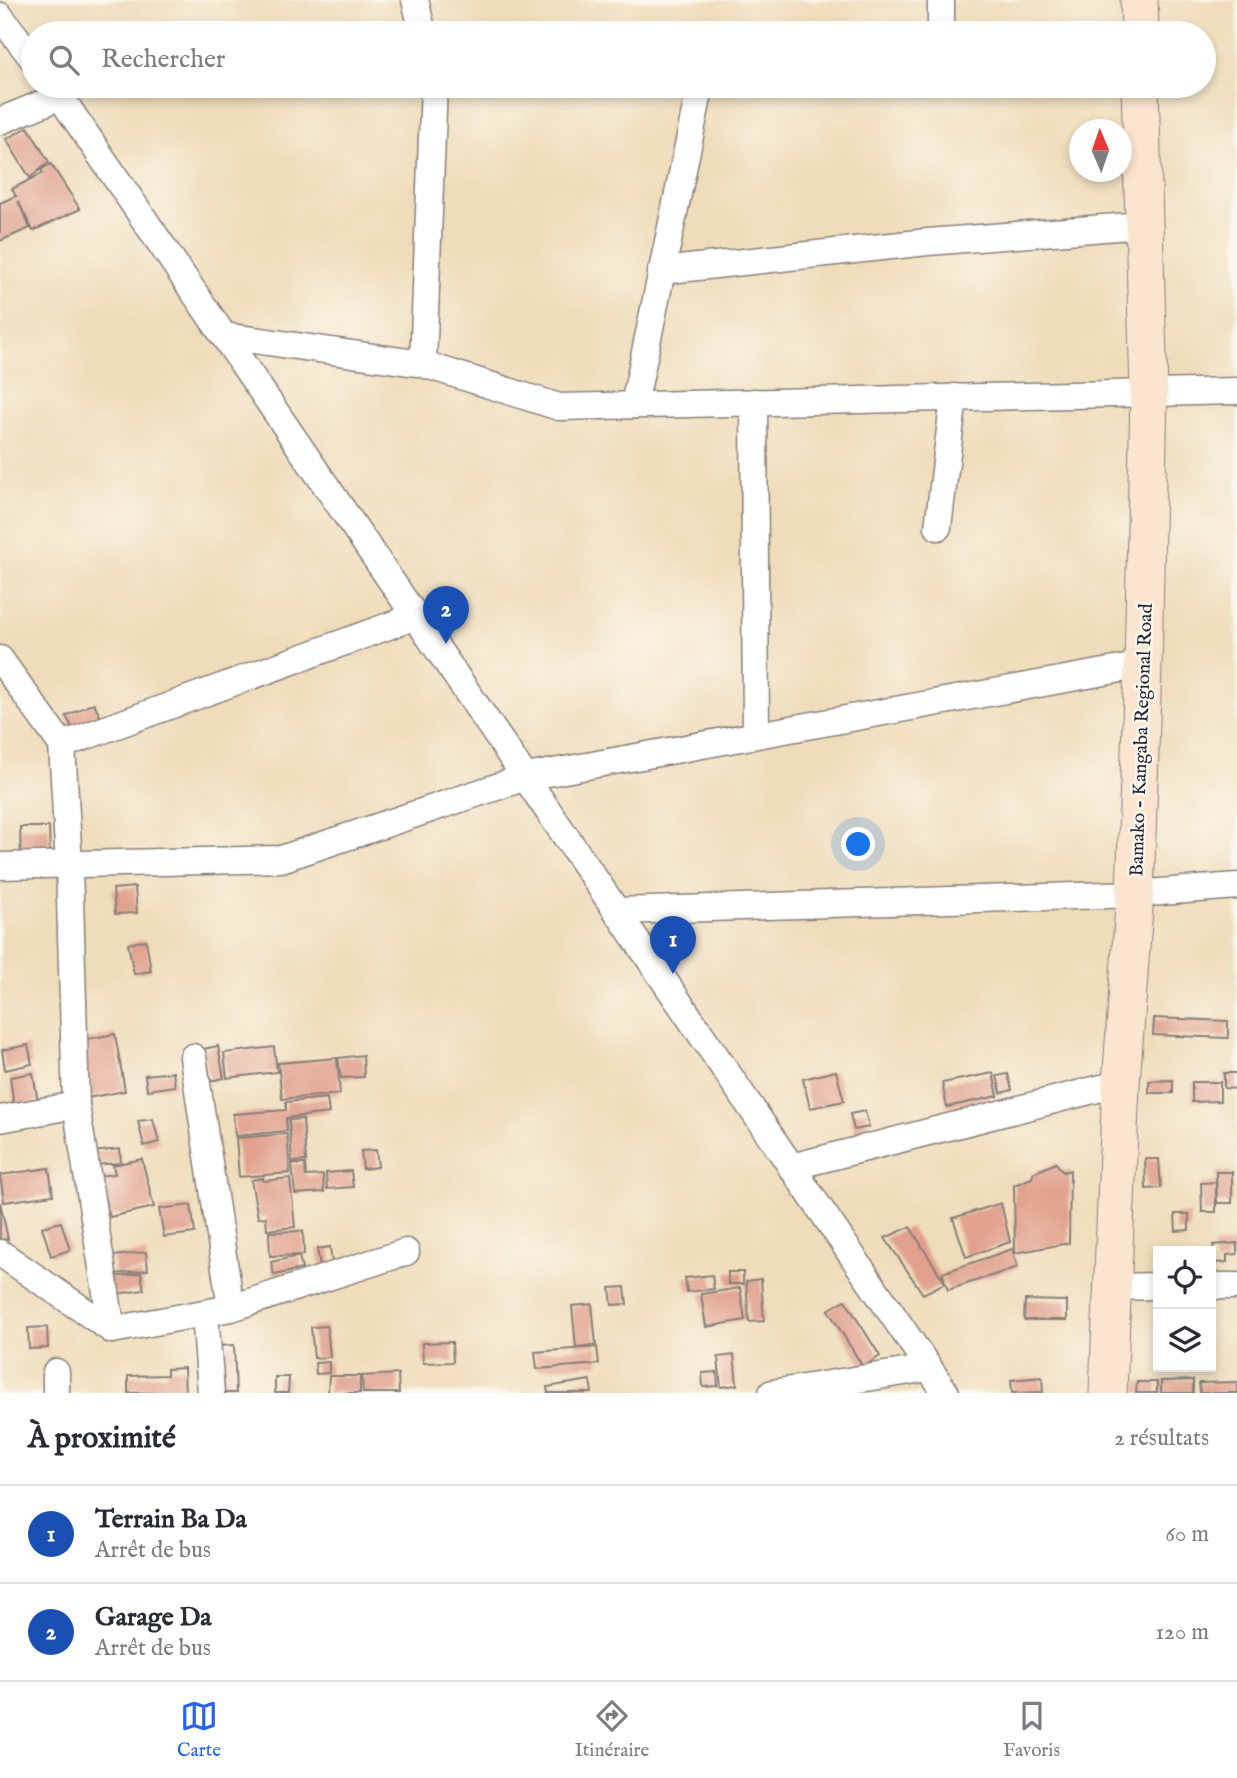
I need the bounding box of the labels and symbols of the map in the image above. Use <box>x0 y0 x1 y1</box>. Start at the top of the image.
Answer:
north arrow <box>1069 119 1132 182</box>
pin: 2 <box>423 586 469 644</box>
street label: Bamako - Kangaba Regional Road <box>1125 602 1159 877</box>
your location <box>841 827 875 861</box>
pin: 1 <box>650 916 696 974</box>

